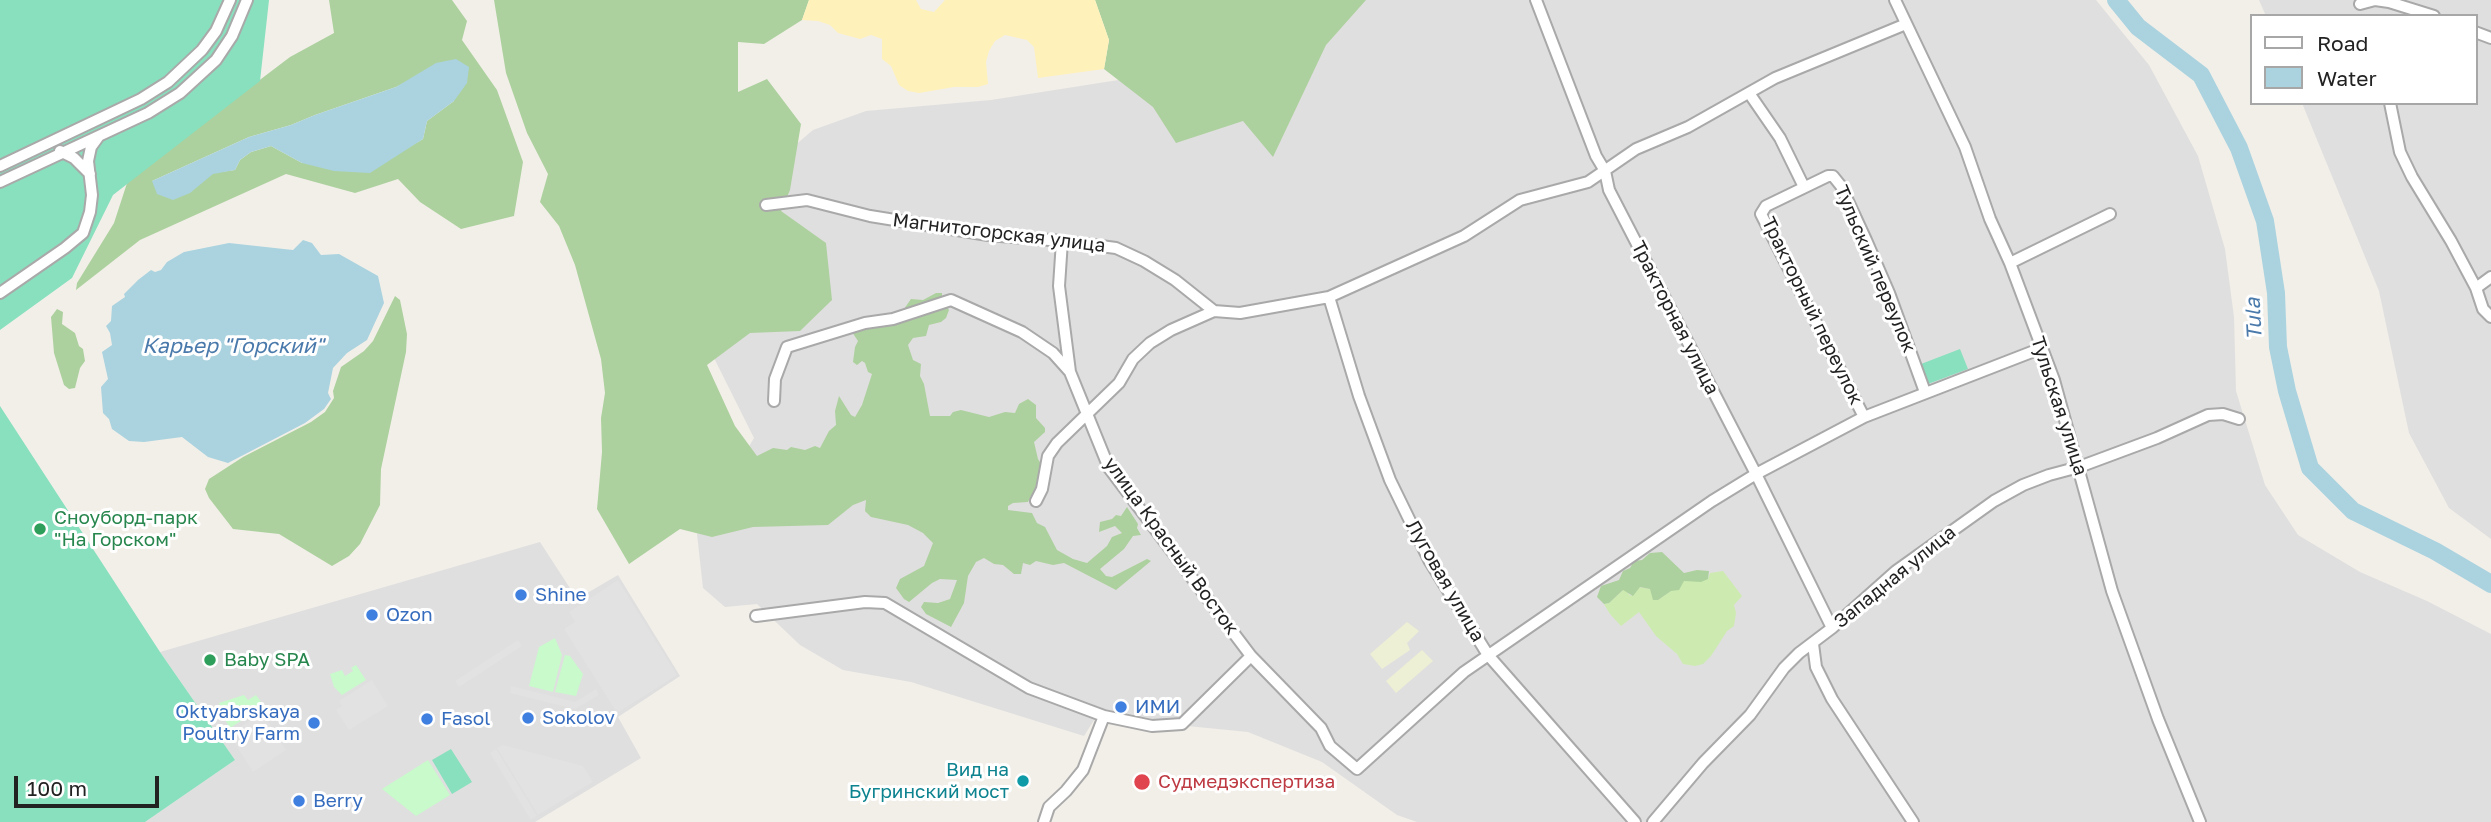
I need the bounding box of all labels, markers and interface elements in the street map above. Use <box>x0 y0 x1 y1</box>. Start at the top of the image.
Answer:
legend <box>2250 14 2477 105</box>
text: Road <box>2317 30 2368 56</box>
text: Water <box>2317 65 2377 91</box>
street label: Тульский переулок <box>1829 182 1921 356</box>
street label: Магнитогорская улица <box>891 209 1107 257</box>
street label: Тракторный переулок <box>1757 213 1867 409</box>
street label: Тракторная улица <box>1626 237 1724 399</box>
water label: Tula <box>2240 297 2268 341</box>
water label: Карьер "Горский" <box>142 333 324 359</box>
street label: Тульская улица <box>2026 334 2092 478</box>
street label: улица Красный Восток <box>1099 453 1243 639</box>
place label: Сноуборд-парк "На Горском" <box>54 507 198 551</box>
street label: Луговая улица <box>1401 516 1489 646</box>
marker: Сноуборд-парк "На Горском" <box>32 521 48 537</box>
street label: Западная улица <box>1830 521 1960 633</box>
place label: Shine <box>535 584 587 606</box>
marker: Shine <box>513 587 529 603</box>
place label: Ozon <box>386 604 433 626</box>
marker: Ozon <box>364 607 380 623</box>
place label: Baby SPA <box>224 649 310 671</box>
marker: Baby SPA <box>202 652 218 668</box>
place label: ИМИ <box>1135 696 1180 718</box>
marker: ИМИ <box>1113 699 1129 715</box>
place label: Oktyabrskaya Poultry Farm <box>175 701 300 745</box>
place label: Sokolov <box>542 707 615 729</box>
place label: Fasol <box>441 708 490 730</box>
marker: Sokolov <box>520 710 536 726</box>
marker: Fasol <box>419 711 435 727</box>
marker: Oktyabrskaya Poultry Farm <box>306 715 322 731</box>
place label: Вид на Бугринский мост <box>849 759 1009 803</box>
scale bar <box>18 762 163 806</box>
place label: Судмедэкспертиза <box>1158 771 1335 793</box>
marker: Судмедэкспертиза <box>1132 772 1152 792</box>
marker: Вид на Бугринский мост <box>1015 773 1031 789</box>
text: 100 m <box>27 775 87 801</box>
place label: Berry <box>313 790 363 812</box>
marker: Berry <box>291 793 307 809</box>

